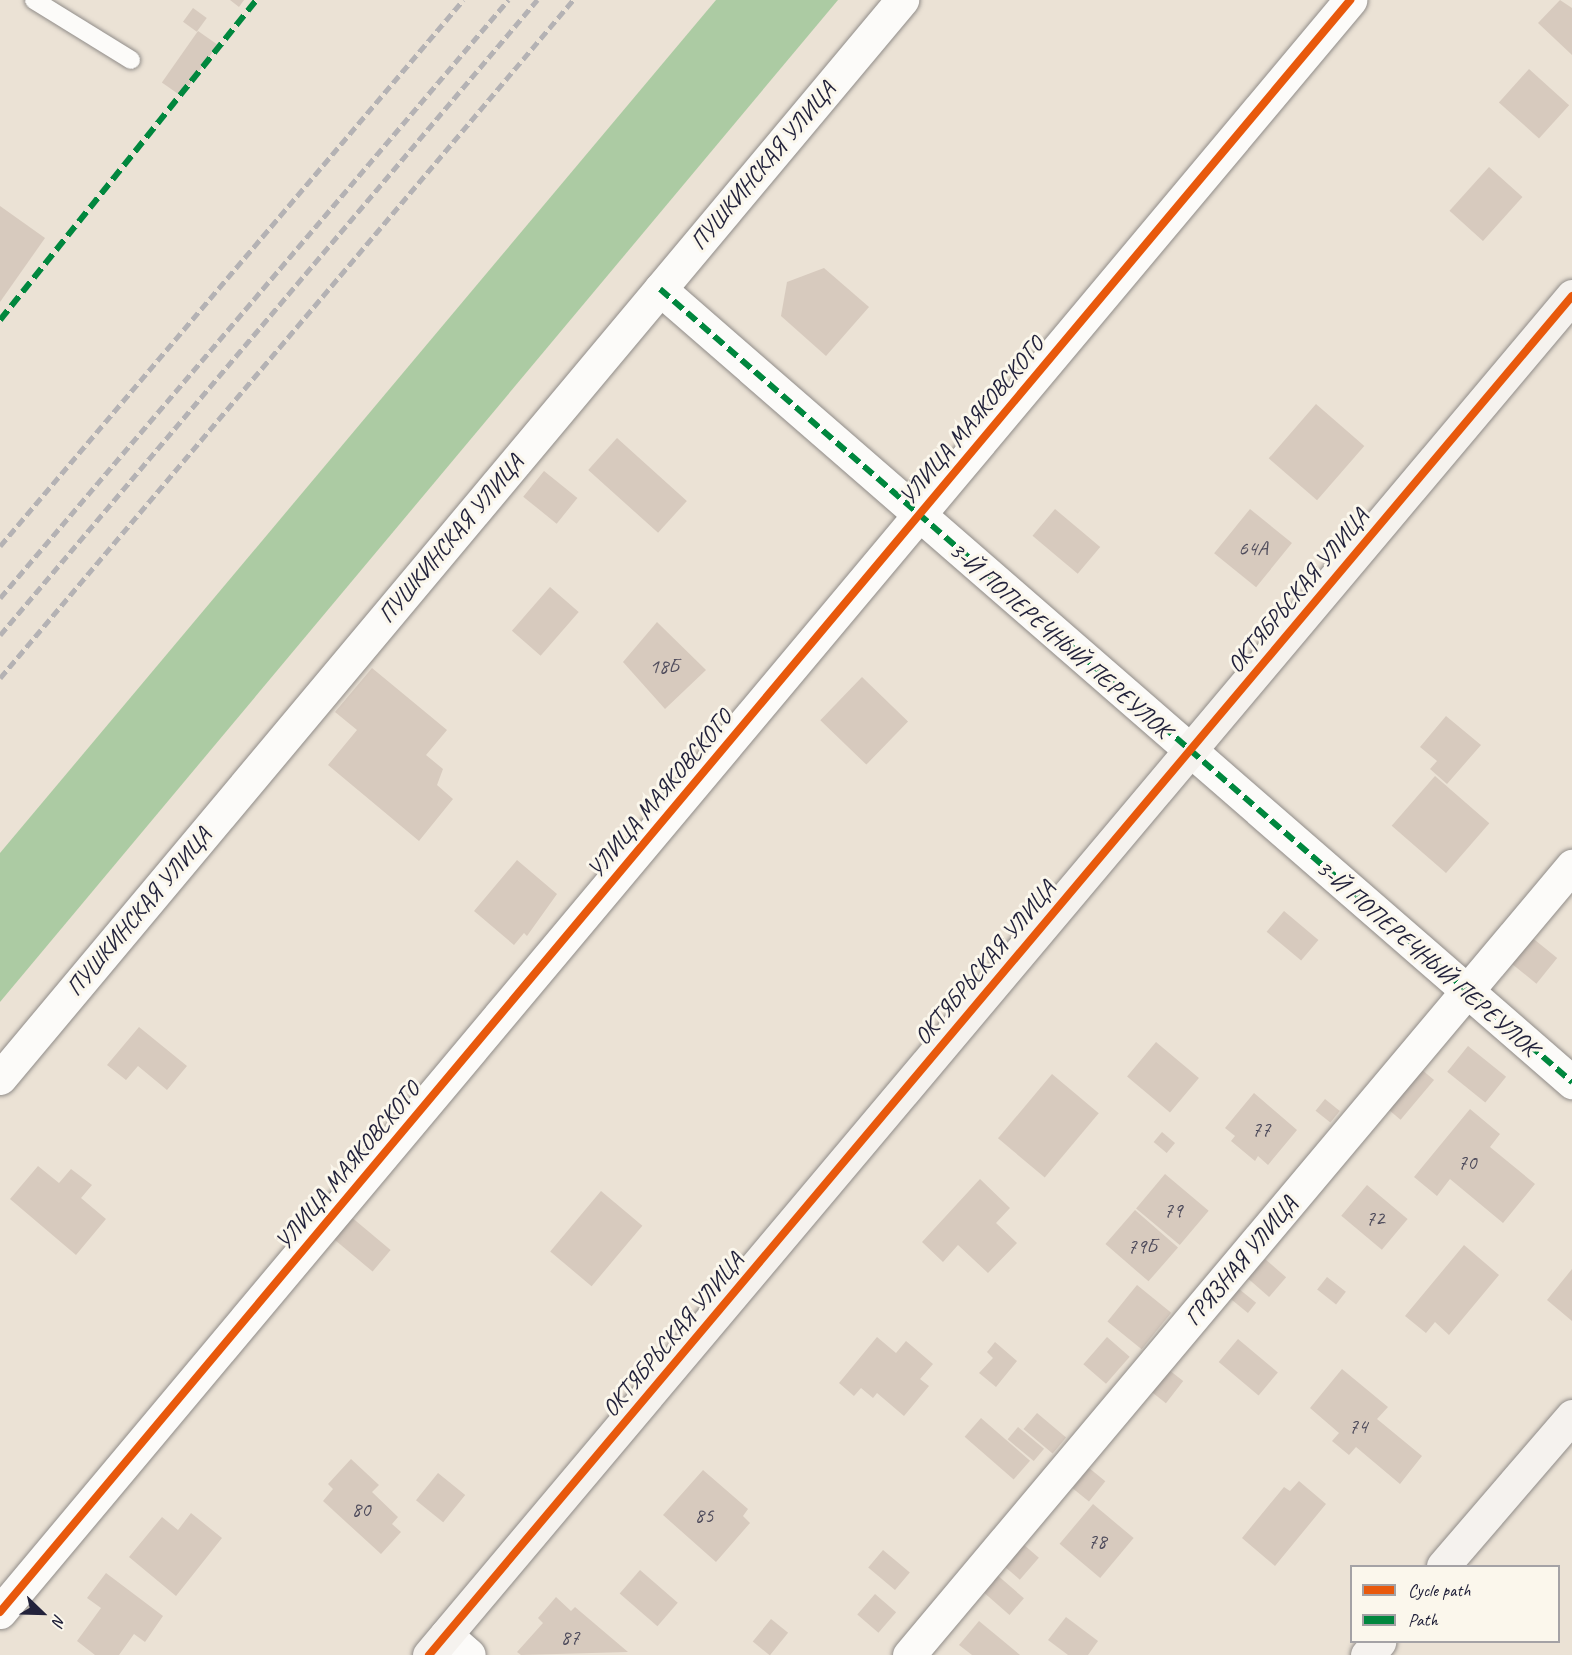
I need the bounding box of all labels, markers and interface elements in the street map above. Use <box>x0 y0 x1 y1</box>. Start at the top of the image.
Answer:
street label: ПУШКИНСКАЯ УЛИЦА <box>684 76 842 256</box>
street label: УЛИЦА МАЯКОВСКОГО <box>893 331 1051 511</box>
street label: ПУШКИНСКАЯ УЛИЦА <box>372 449 530 629</box>
street label: ОКТЯБРЬСКАЯ УЛИЦА <box>1221 503 1375 679</box>
house number: 64А <box>1238 535 1268 561</box>
street label: 3-Й ПОПЕРЕЧНЫЙ ПЕРЕУЛОК <box>943 536 1177 744</box>
house number: 18Б <box>649 653 679 679</box>
street label: УЛИЦА МАЯКОВСКОГО <box>581 704 739 884</box>
street label: ПУШКИНСКАЯ УЛИЦА <box>60 822 218 1002</box>
street label: 3-Й ПОПЕРЕЧНЫЙ ПЕРЕУЛОК <box>1310 854 1544 1062</box>
street label: ОКТЯБРЬСКАЯ УЛИЦА <box>908 875 1062 1051</box>
street label: УЛИЦА МАЯКОВСКОГО <box>269 1076 427 1256</box>
house number: 77 <box>1252 1116 1270 1142</box>
house number: 70 <box>1458 1149 1476 1175</box>
street label: ГРЯЗНАЯ УЛИЦА <box>1178 1190 1304 1332</box>
house number: 79 <box>1164 1197 1182 1223</box>
house number: 72 <box>1366 1205 1384 1231</box>
house number: 79Б <box>1127 1233 1157 1259</box>
street label: ОКТЯБРЬСКАЯ УЛИЦА <box>596 1247 750 1423</box>
house number: 74 <box>1349 1413 1367 1439</box>
house number: 80 <box>352 1496 370 1522</box>
house number: 85 <box>695 1502 713 1528</box>
house number: 78 <box>1088 1528 1106 1554</box>
legend <box>1350 1565 1560 1643</box>
text: Cycle path <box>1408 1579 1470 1601</box>
north arrow <box>12 1583 72 1643</box>
text: Path <box>1408 1609 1438 1631</box>
text: N <box>47 1612 70 1628</box>
house number: 87 <box>561 1624 579 1650</box>

